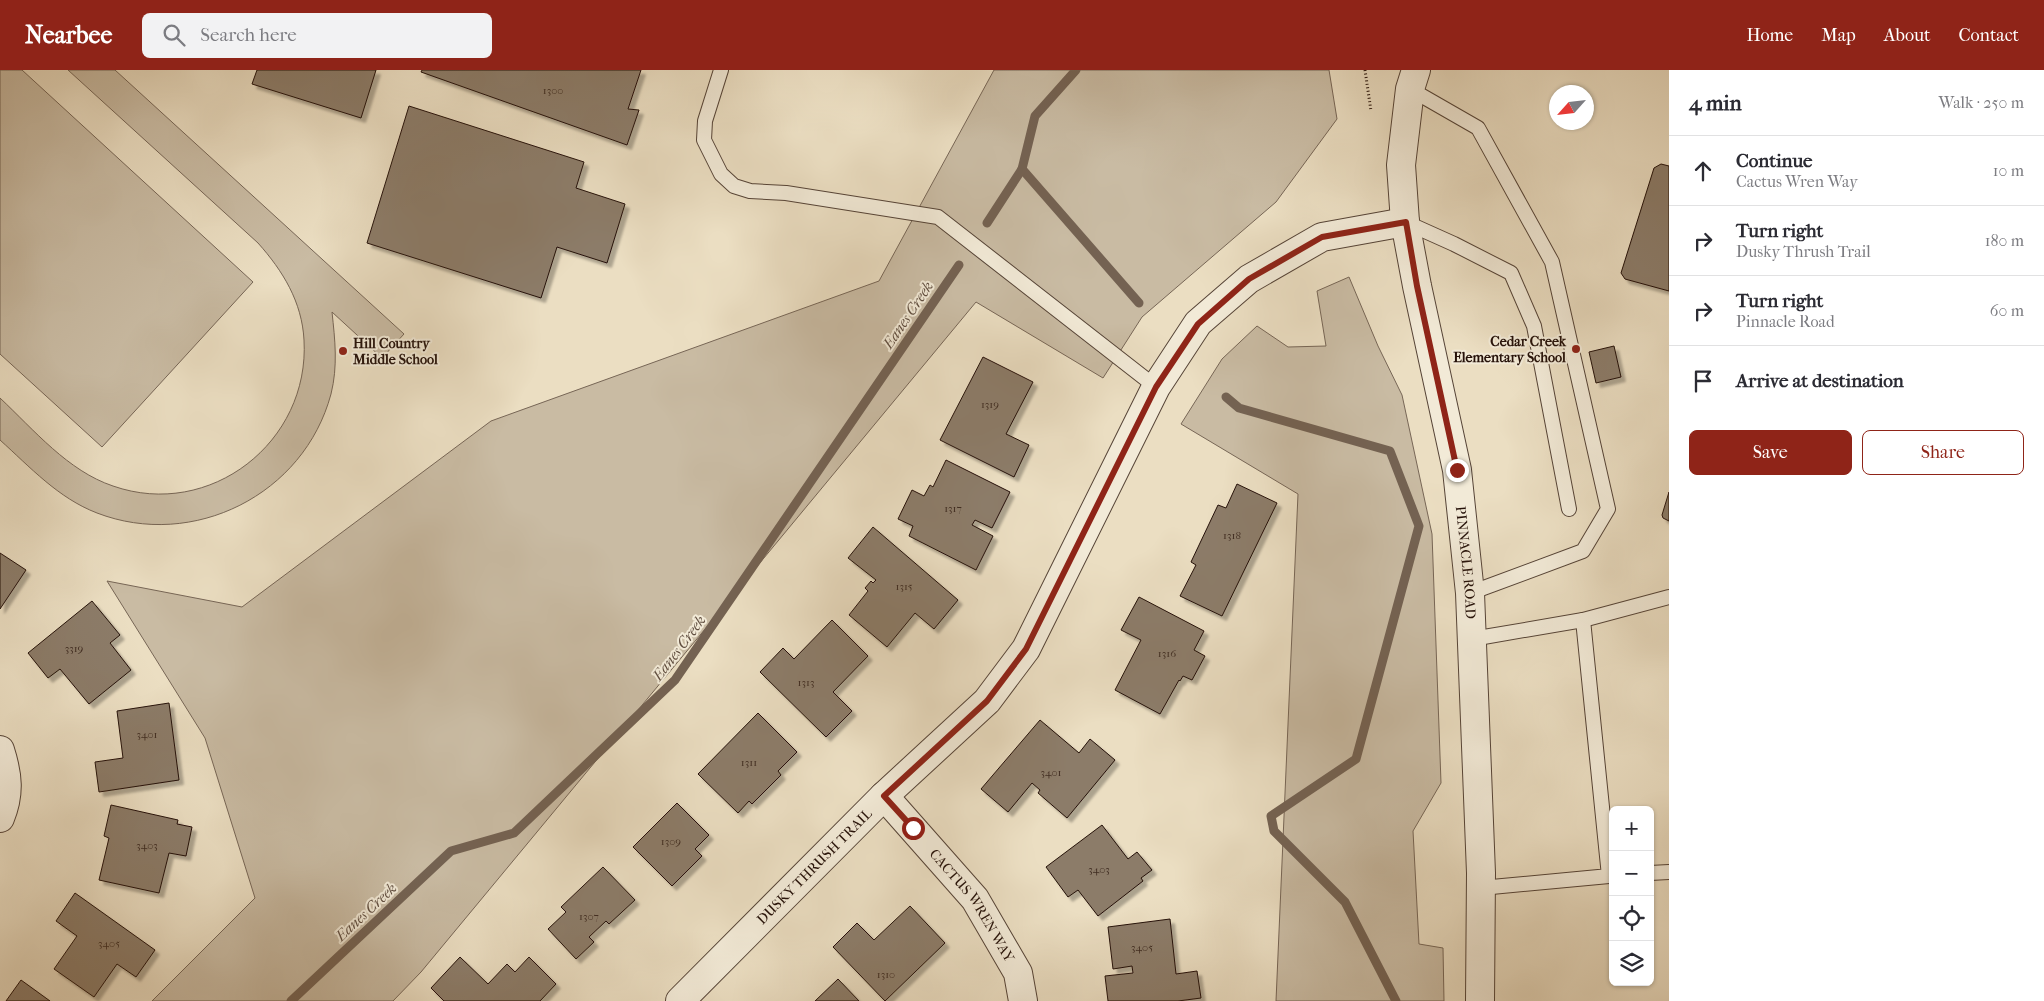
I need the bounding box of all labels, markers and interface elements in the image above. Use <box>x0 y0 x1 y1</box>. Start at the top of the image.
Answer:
search box <box>142 13 492 58</box>
text: Nearbee <box>25 21 112 49</box>
icon: search <box>160 21 188 49</box>
text: Search here <box>200 24 297 46</box>
text: Home <box>1746 25 1793 46</box>
text: Map <box>1821 25 1856 46</box>
text: About <box>1884 25 1930 46</box>
text: Contact <box>1958 25 2019 46</box>
house number: 1300 <box>543 84 563 97</box>
north arrow <box>1549 85 1594 130</box>
text: 4 min <box>1689 91 1742 115</box>
text: Walk · 250 m <box>1939 93 2024 112</box>
text: Continue <box>1736 150 1812 172</box>
icon: ahead <box>1689 157 1717 185</box>
text: 10 m <box>1993 161 2024 180</box>
text: Cactus Wren Way <box>1736 172 1858 191</box>
text: Turn right <box>1736 220 1823 242</box>
icon: right <box>1689 227 1717 255</box>
text: 180 m <box>1985 231 2024 250</box>
text: Dusky Thrush Trail <box>1736 242 1871 261</box>
water label: Eanes Creek <box>878 278 937 353</box>
text: Turn right <box>1736 290 1823 312</box>
icon: right <box>1689 297 1717 325</box>
text: 60 m <box>1990 301 2024 320</box>
text: Pinnacle Road <box>1736 312 1835 331</box>
place label: Cedar Creek Elementary School <box>1453 333 1567 366</box>
place label: Hill Country Middle School <box>352 335 438 368</box>
marker: Cedar Creek Elementary School <box>1570 343 1582 355</box>
marker: Hill Country Middle School <box>337 345 349 357</box>
icon: arrive <box>1689 367 1717 395</box>
text: Arrive at destination <box>1736 370 1904 392</box>
house number: 1319 <box>981 398 999 411</box>
button: Save <box>1689 430 1852 475</box>
button: Share <box>1862 430 2024 475</box>
route end <box>1446 459 1469 482</box>
house number: 1317 <box>944 502 962 515</box>
street label: PINNACLE ROAD <box>1452 505 1479 620</box>
house number: 1318 <box>1223 529 1241 542</box>
house number: 1315 <box>895 580 913 593</box>
water label: Eanes Creek <box>648 612 709 685</box>
house number: 3319 <box>65 642 84 655</box>
house number: 1316 <box>1158 647 1176 660</box>
house number: 1313 <box>798 676 814 689</box>
house number: 3401 <box>137 728 158 741</box>
house number: 1311 <box>741 756 757 769</box>
house number: 3401 <box>1041 766 1062 779</box>
street label: DUSKY THRUSH TRAIL <box>753 805 876 928</box>
map controls <box>1609 806 1654 986</box>
button: + <box>1609 806 1654 851</box>
route start <box>902 817 925 840</box>
house number: 1309 <box>661 835 681 848</box>
house number: 3403 <box>136 839 158 852</box>
street label: CACTUS WREN WAY <box>926 846 1018 966</box>
button: − <box>1609 851 1654 896</box>
house number: 3403 <box>1088 863 1110 876</box>
water label: Eanes Creek <box>331 879 400 946</box>
button: locate <box>1609 896 1654 941</box>
house number: 1307 <box>579 910 599 923</box>
house number: 3405 <box>98 937 120 950</box>
house number: 3405 <box>1131 941 1153 954</box>
button: layers <box>1609 941 1654 986</box>
house number: 1310 <box>877 968 895 981</box>

